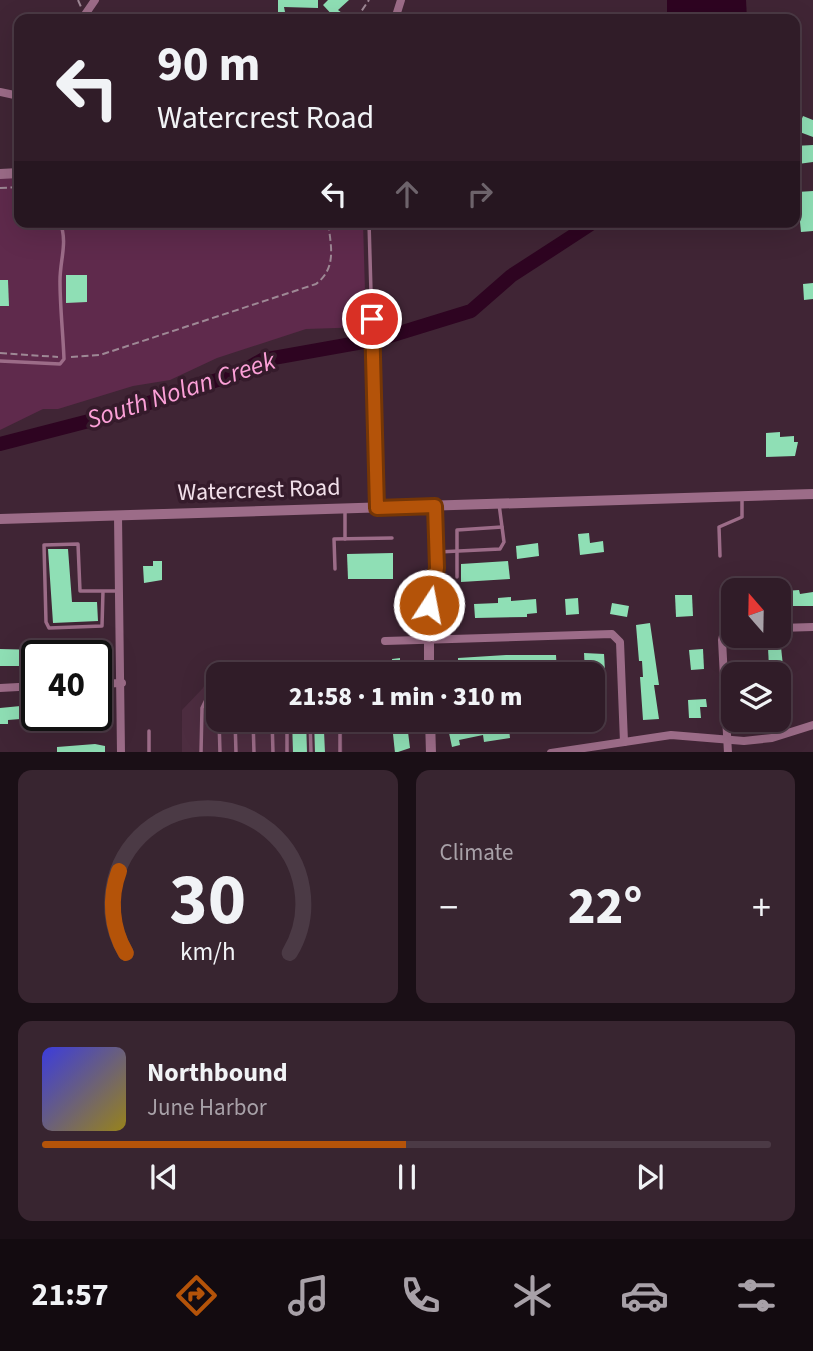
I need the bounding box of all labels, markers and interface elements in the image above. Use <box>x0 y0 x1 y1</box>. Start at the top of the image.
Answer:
text: 90 m <box>157 30 261 100</box>
icon: left <box>42 42 133 133</box>
text: Watercrest Road <box>157 95 374 141</box>
icon: left <box>315 175 353 213</box>
icon: ahead <box>388 175 426 213</box>
icon: right <box>461 175 499 213</box>
pin <box>342 289 402 349</box>
icon: arrive <box>353 300 391 338</box>
water label: South Nolan Creek <box>82 342 281 438</box>
street label: Watercrest Road <box>177 470 341 510</box>
position arrow <box>392 568 466 642</box>
north arrow <box>721 578 791 648</box>
map controls <box>721 578 791 732</box>
speed limit sign: 40 <box>21 640 112 731</box>
button: layers <box>721 662 791 732</box>
text: 21:58 · 1 min · 310 m <box>289 678 522 715</box>
text: Climate <box>440 836 513 869</box>
text: 30 <box>169 848 246 952</box>
text: 22° <box>568 870 643 944</box>
text: − <box>440 881 458 935</box>
text: + <box>752 881 771 935</box>
text: km/h <box>180 933 236 969</box>
text: Northbound <box>147 1054 288 1091</box>
text: June Harbor <box>147 1091 267 1124</box>
icon: previous <box>145 1158 183 1196</box>
icon: pause <box>388 1158 426 1196</box>
icon: next <box>631 1158 669 1196</box>
icon: directions <box>172 1271 221 1320</box>
icon: music <box>284 1271 333 1320</box>
icon: phone <box>396 1271 445 1320</box>
icon: climate <box>508 1271 557 1320</box>
icon: car <box>620 1271 669 1320</box>
icon: filters <box>732 1271 781 1320</box>
text: 21:57 <box>32 1272 109 1318</box>

